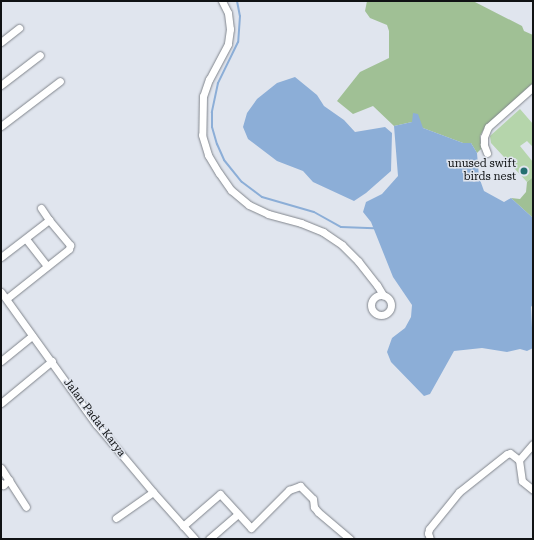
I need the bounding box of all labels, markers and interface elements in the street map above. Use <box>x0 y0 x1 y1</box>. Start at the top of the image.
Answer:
place label: unused swift birds nest <box>448 158 516 184</box>
marker: unused swift birds nest <box>519 166 529 176</box>
street label: Jalan Padat Karya <box>60 376 128 460</box>

